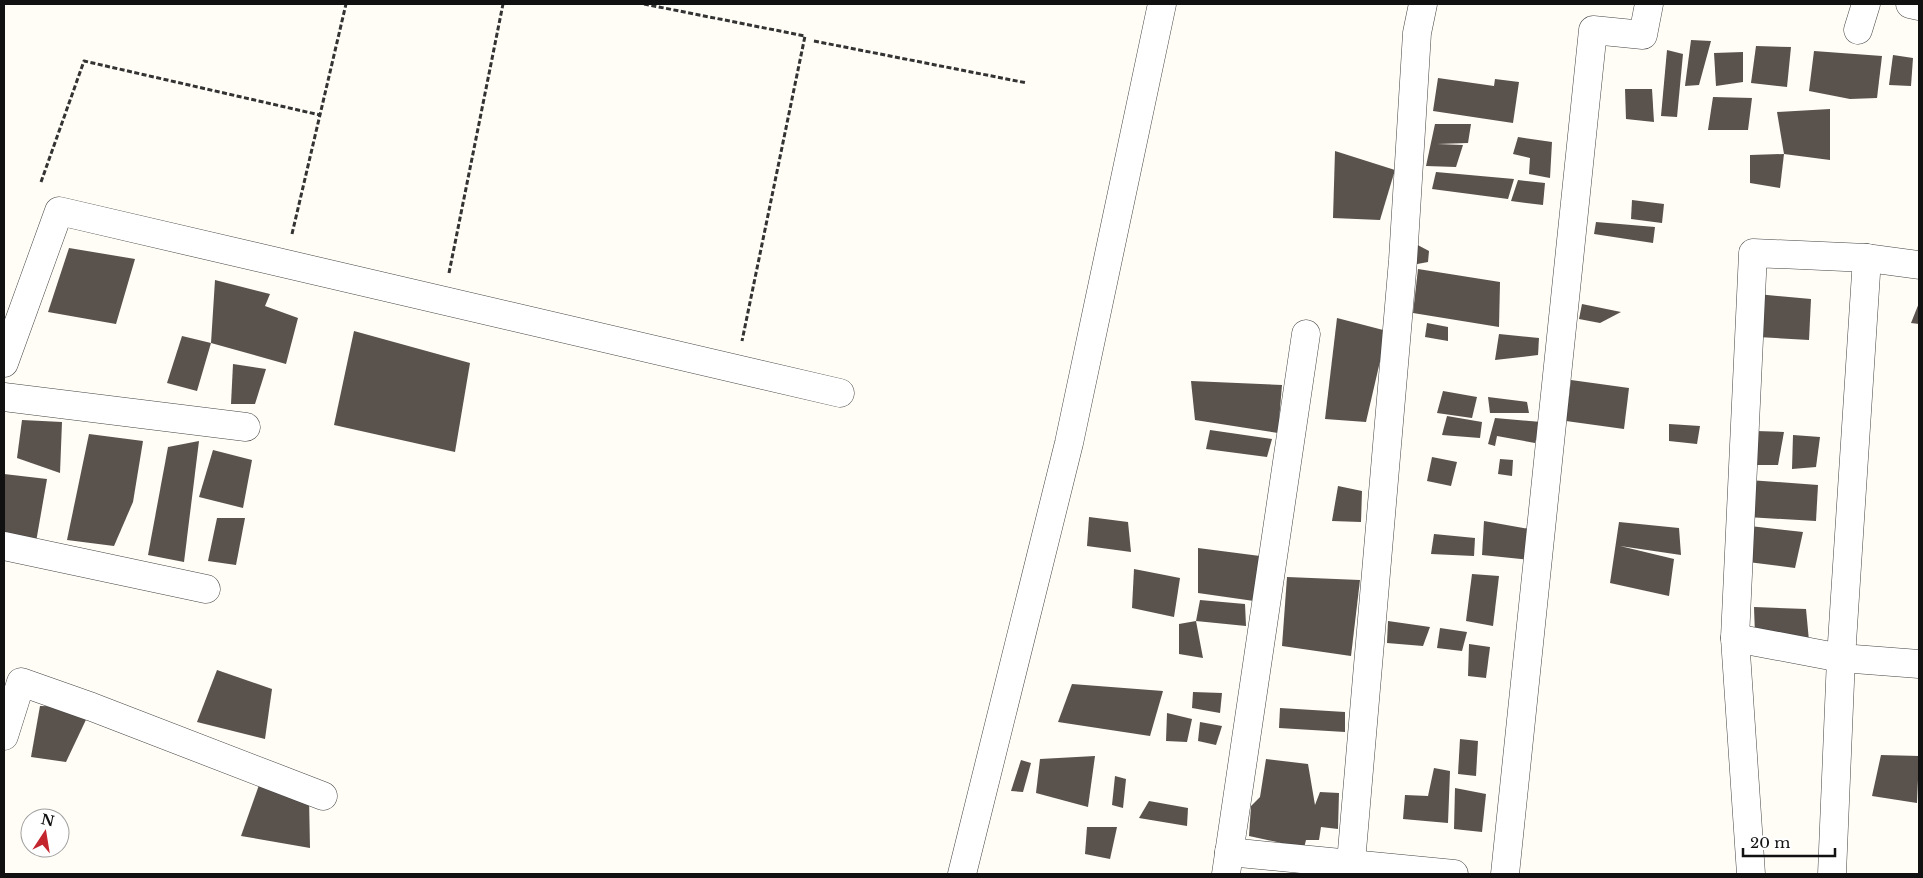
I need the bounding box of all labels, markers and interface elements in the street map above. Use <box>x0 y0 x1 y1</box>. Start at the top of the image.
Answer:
north arrow <box>20 808 70 858</box>
text: N <box>39 810 56 830</box>
scale bar <box>1743 826 1836 858</box>
text: 20 m <box>1750 833 1790 852</box>

